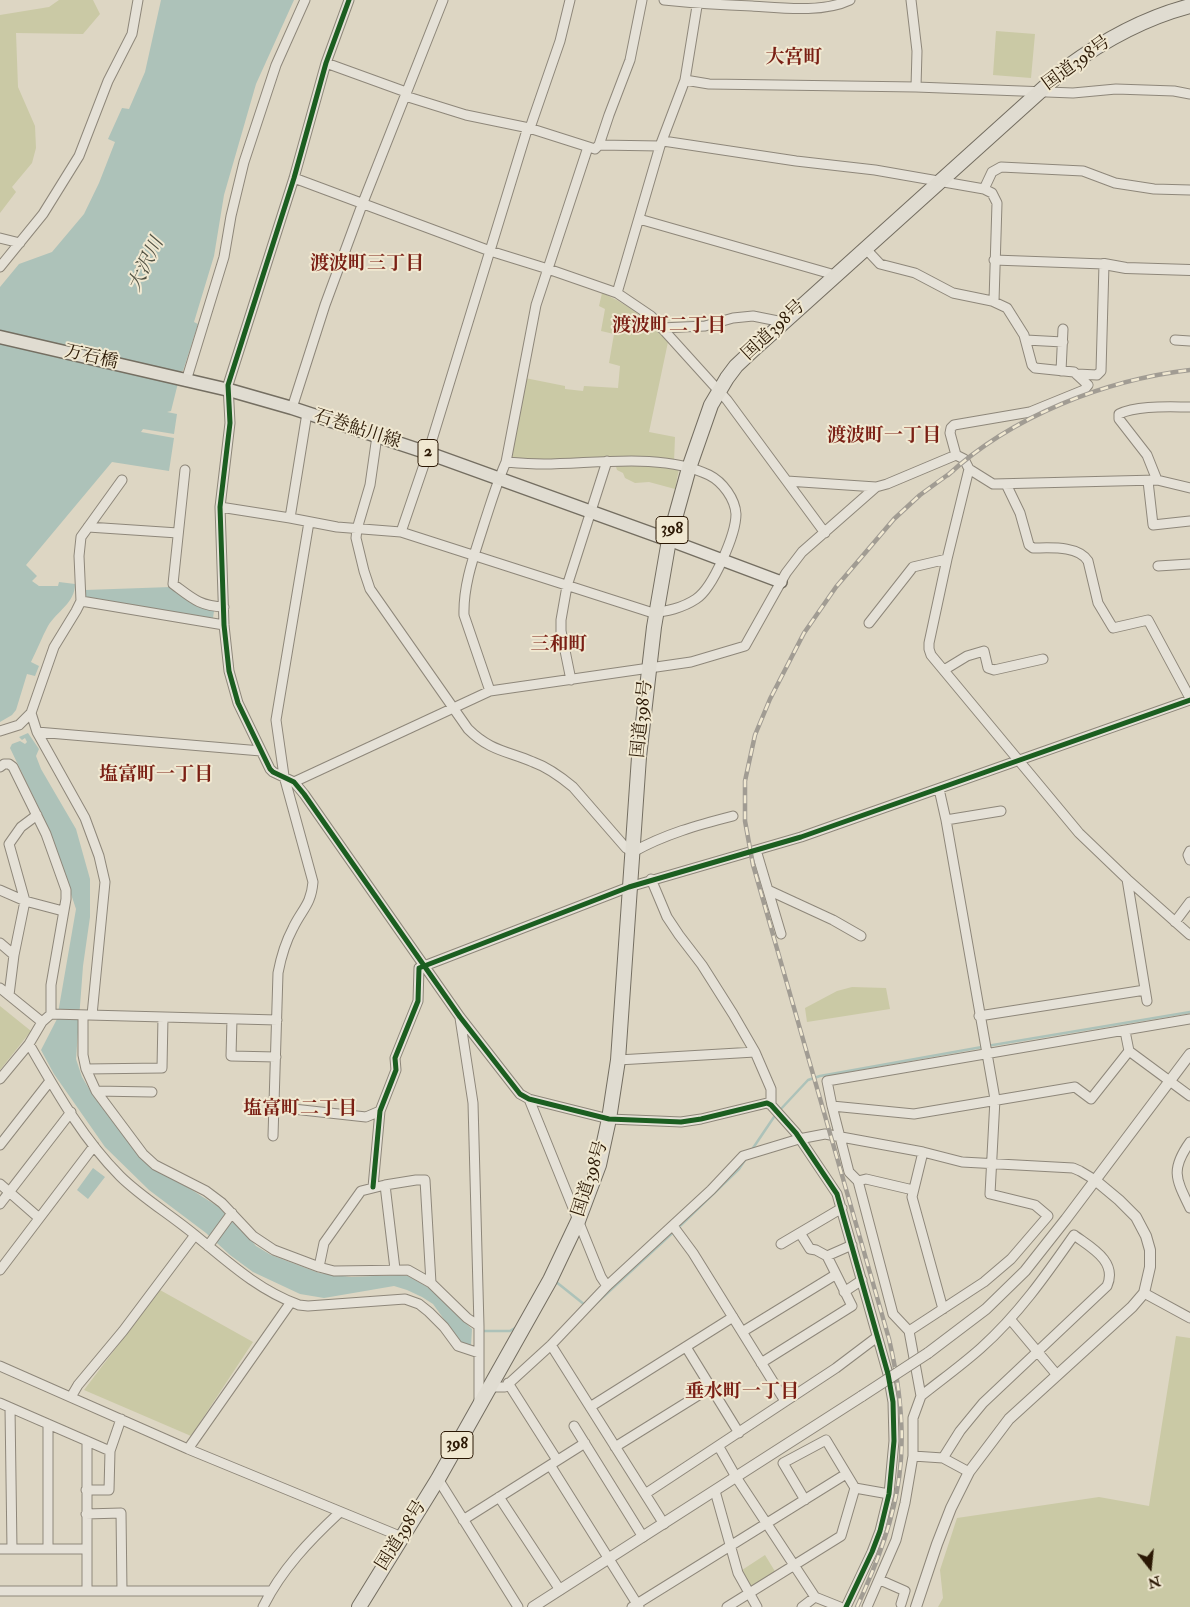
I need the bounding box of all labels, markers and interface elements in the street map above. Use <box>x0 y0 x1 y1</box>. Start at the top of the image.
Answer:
street label: 国道398号 <box>1039 32 1115 96</box>
district label: 大宮町 <box>766 48 822 70</box>
water label: 大沢川 <box>124 234 170 296</box>
district label: 渡波町三丁目 <box>310 254 424 276</box>
street label: 国道398号 <box>738 296 810 366</box>
district label: 渡波町二丁目 <box>612 316 726 338</box>
street label: 万石橋 <box>62 341 120 375</box>
street label: 石巻鮎川線 <box>311 406 403 454</box>
district label: 渡波町一丁目 <box>827 426 941 448</box>
road number: 2 <box>418 439 438 466</box>
road number: 398 <box>656 516 688 544</box>
district label: 三和町 <box>531 635 587 657</box>
street label: 国道398号 <box>628 679 658 759</box>
district label: 塩富町一丁目 <box>99 765 213 787</box>
district label: 塩富町二丁目 <box>243 1099 357 1121</box>
street label: 国道398号 <box>569 1138 613 1220</box>
district label: 垂水町一丁目 <box>685 1382 799 1404</box>
road number: 398 <box>441 1432 473 1458</box>
street label: 国道398号 <box>372 1497 432 1575</box>
north arrow <box>1125 1542 1175 1592</box>
text: N <box>1146 1572 1163 1592</box>

